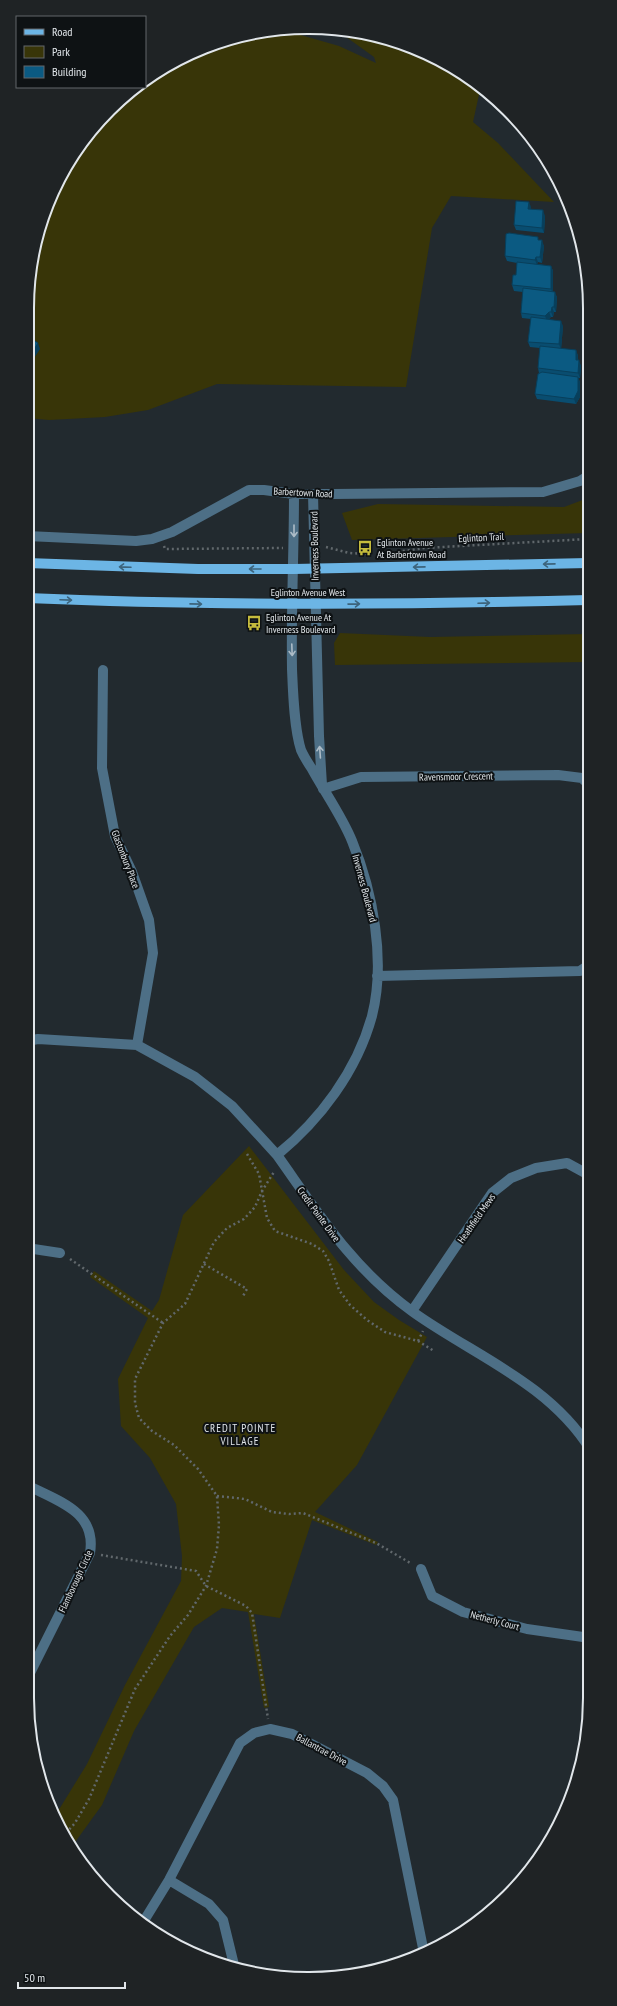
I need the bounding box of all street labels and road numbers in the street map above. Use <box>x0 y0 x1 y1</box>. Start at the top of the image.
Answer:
street label: Barbertown Road <box>273 484 333 501</box>
street label: Inverness Boulevard <box>307 511 322 581</box>
street label: Eglinton Trail <box>458 530 505 545</box>
street label: Eglinton Avenue West <box>271 586 346 599</box>
street label: Ravensmoor Crescent <box>419 769 493 784</box>
street label: Glastonbury Place <box>108 828 143 890</box>
street label: Inverness Boulevard <box>349 853 380 923</box>
street label: Credit Pointe Drive <box>294 1184 343 1244</box>
street label: Heathfield Mews <box>455 1190 499 1246</box>
street label: Flamborough Circle <box>55 1548 96 1614</box>
street label: Netherly Court <box>469 1608 521 1633</box>
street label: Ballantrae Drive <box>294 1731 349 1768</box>

